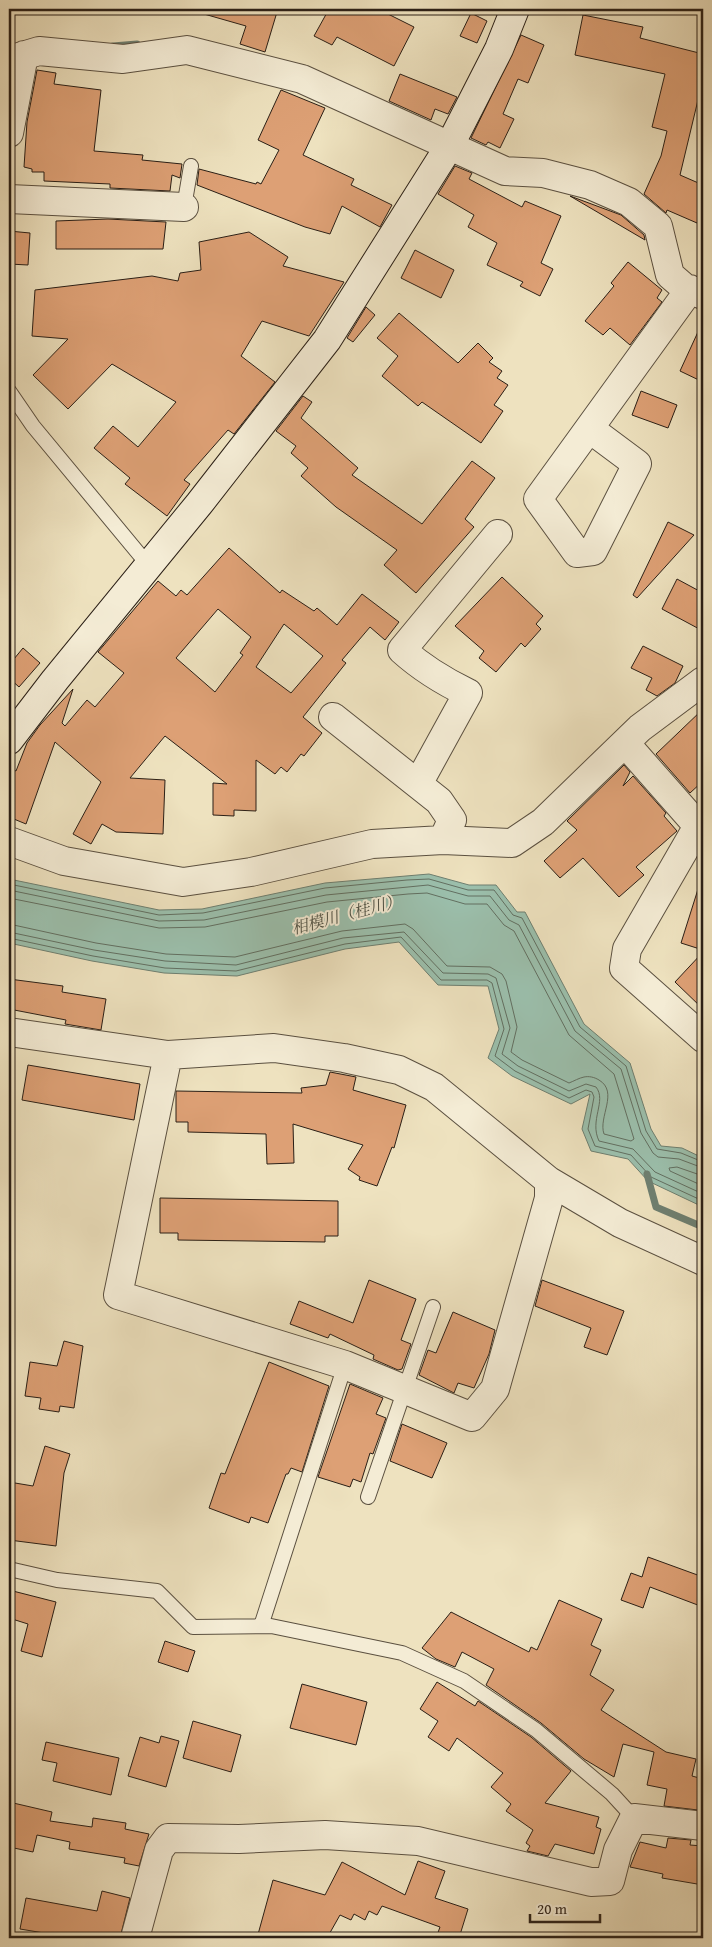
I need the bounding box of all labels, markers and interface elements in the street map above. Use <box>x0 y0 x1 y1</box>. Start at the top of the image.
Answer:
water label: 相模川（桂川） <box>289 888 403 940</box>
scale bar <box>530 1892 600 1924</box>
text: 20 m <box>537 1898 568 1919</box>

